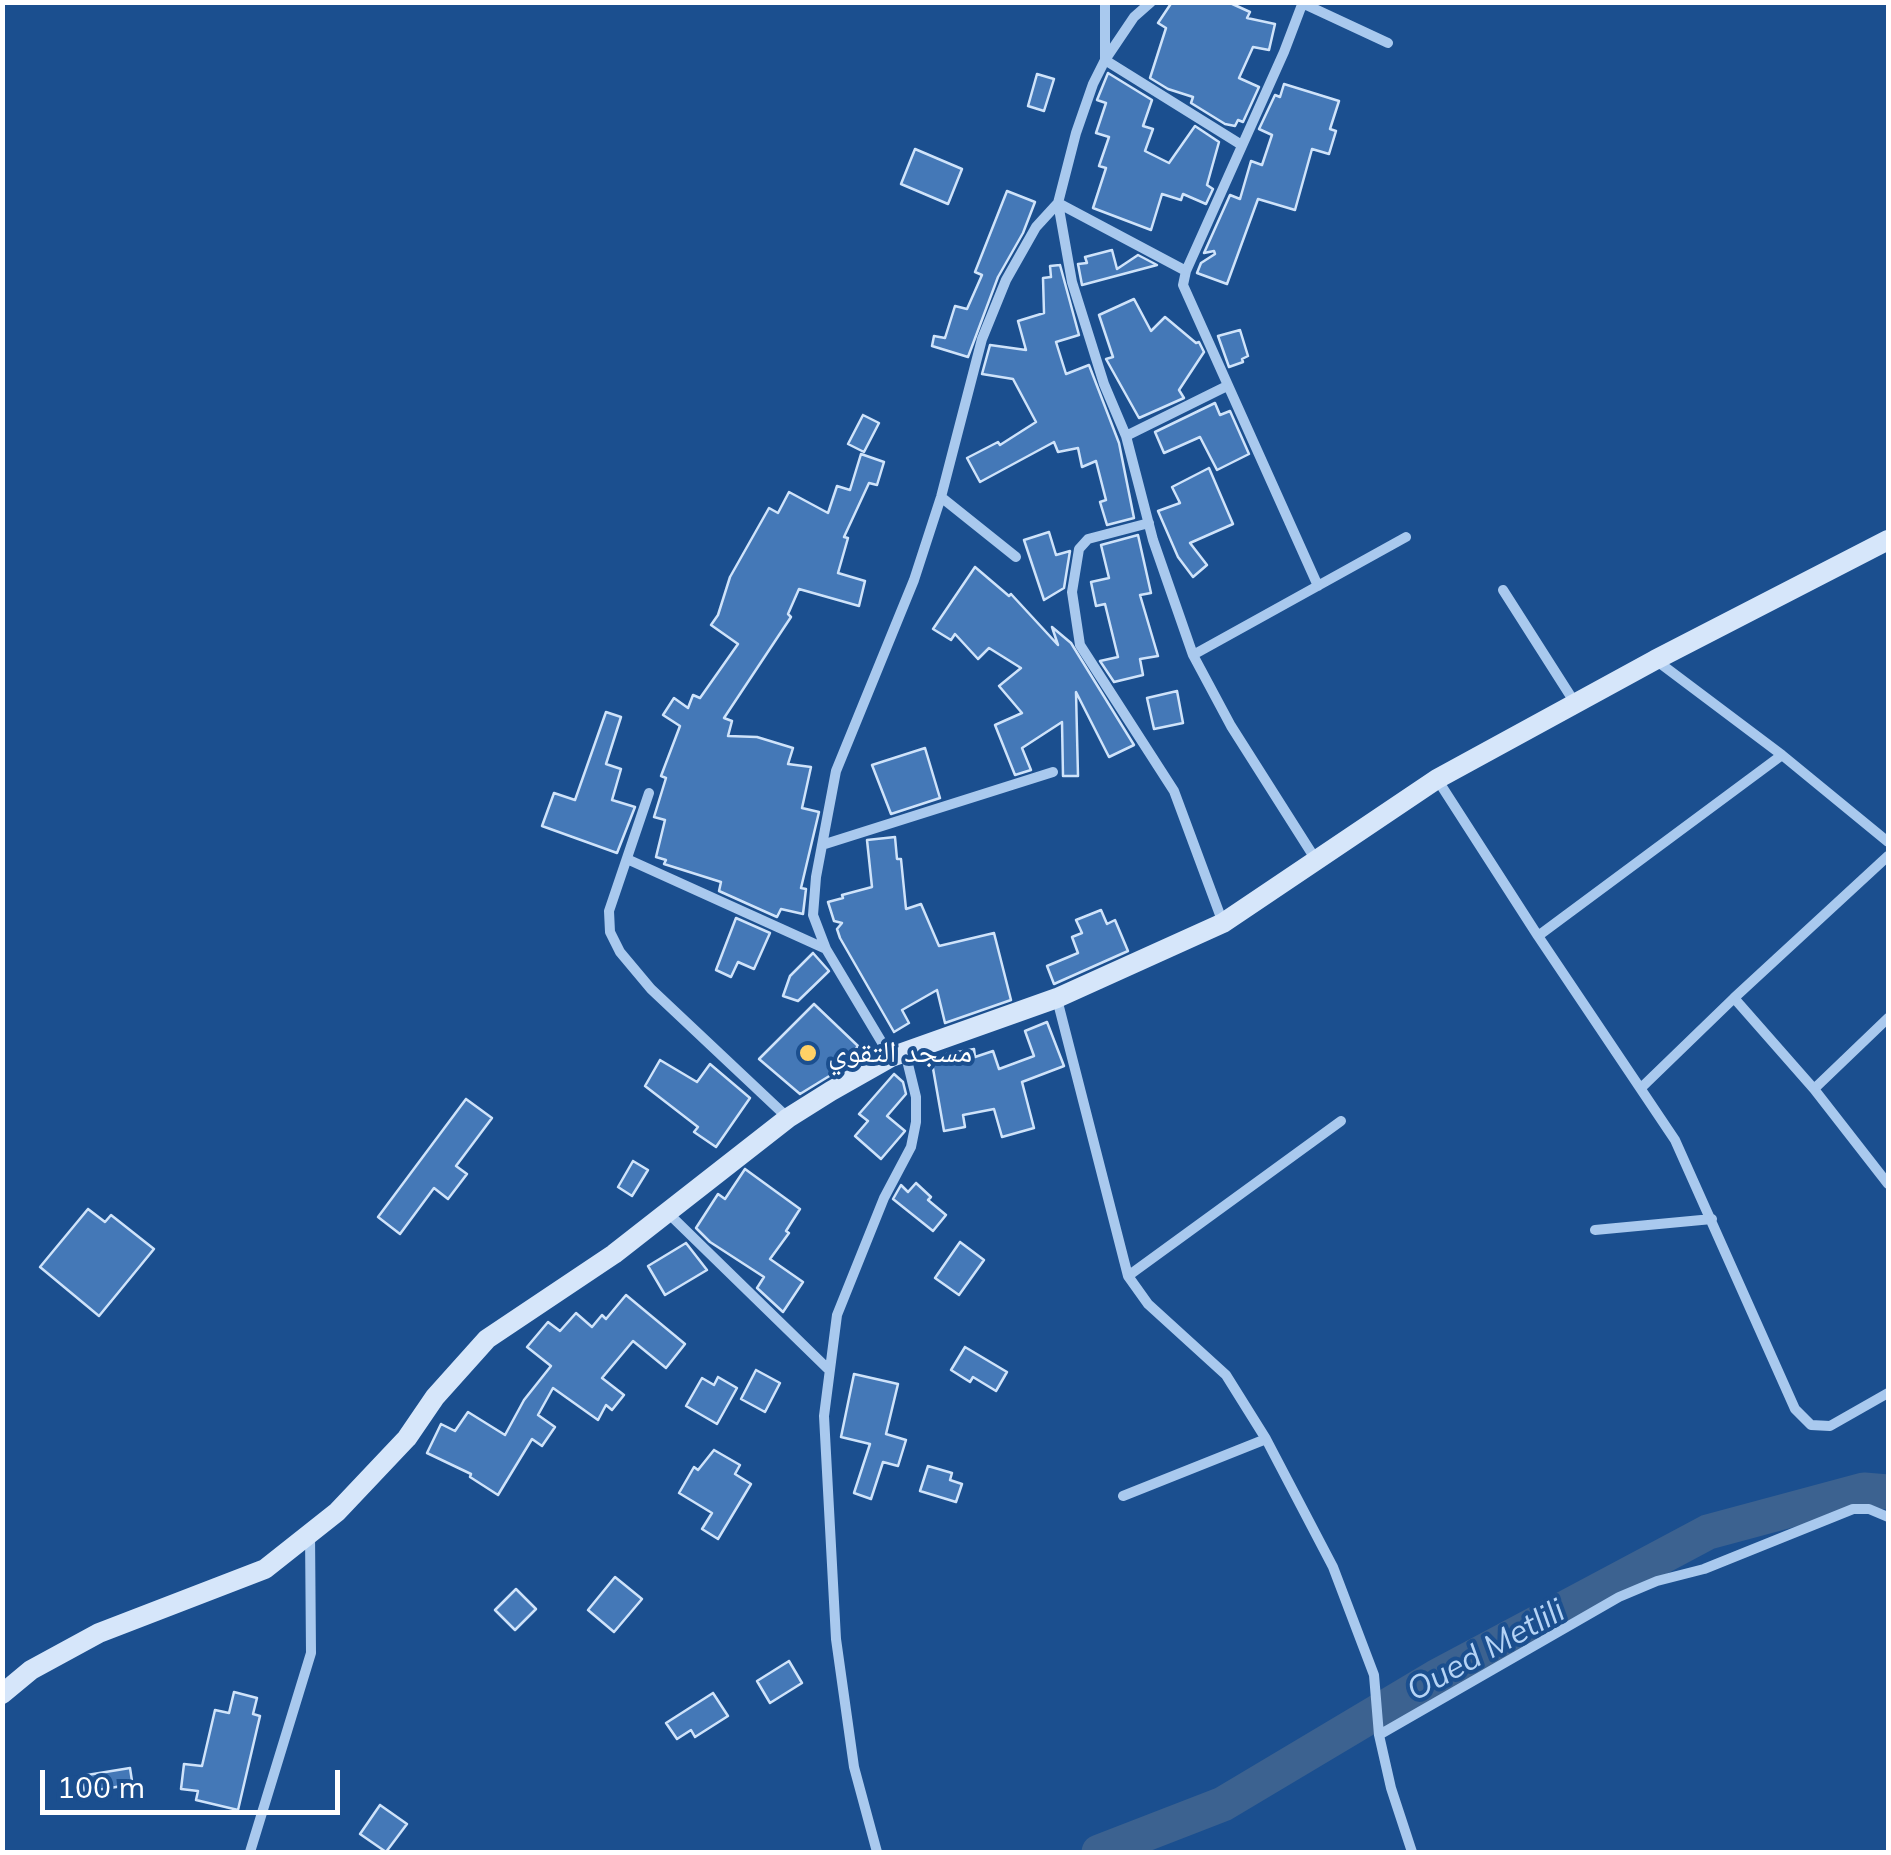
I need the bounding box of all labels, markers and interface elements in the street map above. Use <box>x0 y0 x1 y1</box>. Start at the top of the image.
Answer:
place label: مسجد التقوي <box>828 1035 972 1071</box>
marker: مسجد التقوي <box>797 1042 819 1064</box>
water label: Oued Metlili <box>1400 1592 1572 1710</box>
scale bar <box>45 1750 345 1812</box>
text: 100 m <box>57 1768 145 1806</box>

